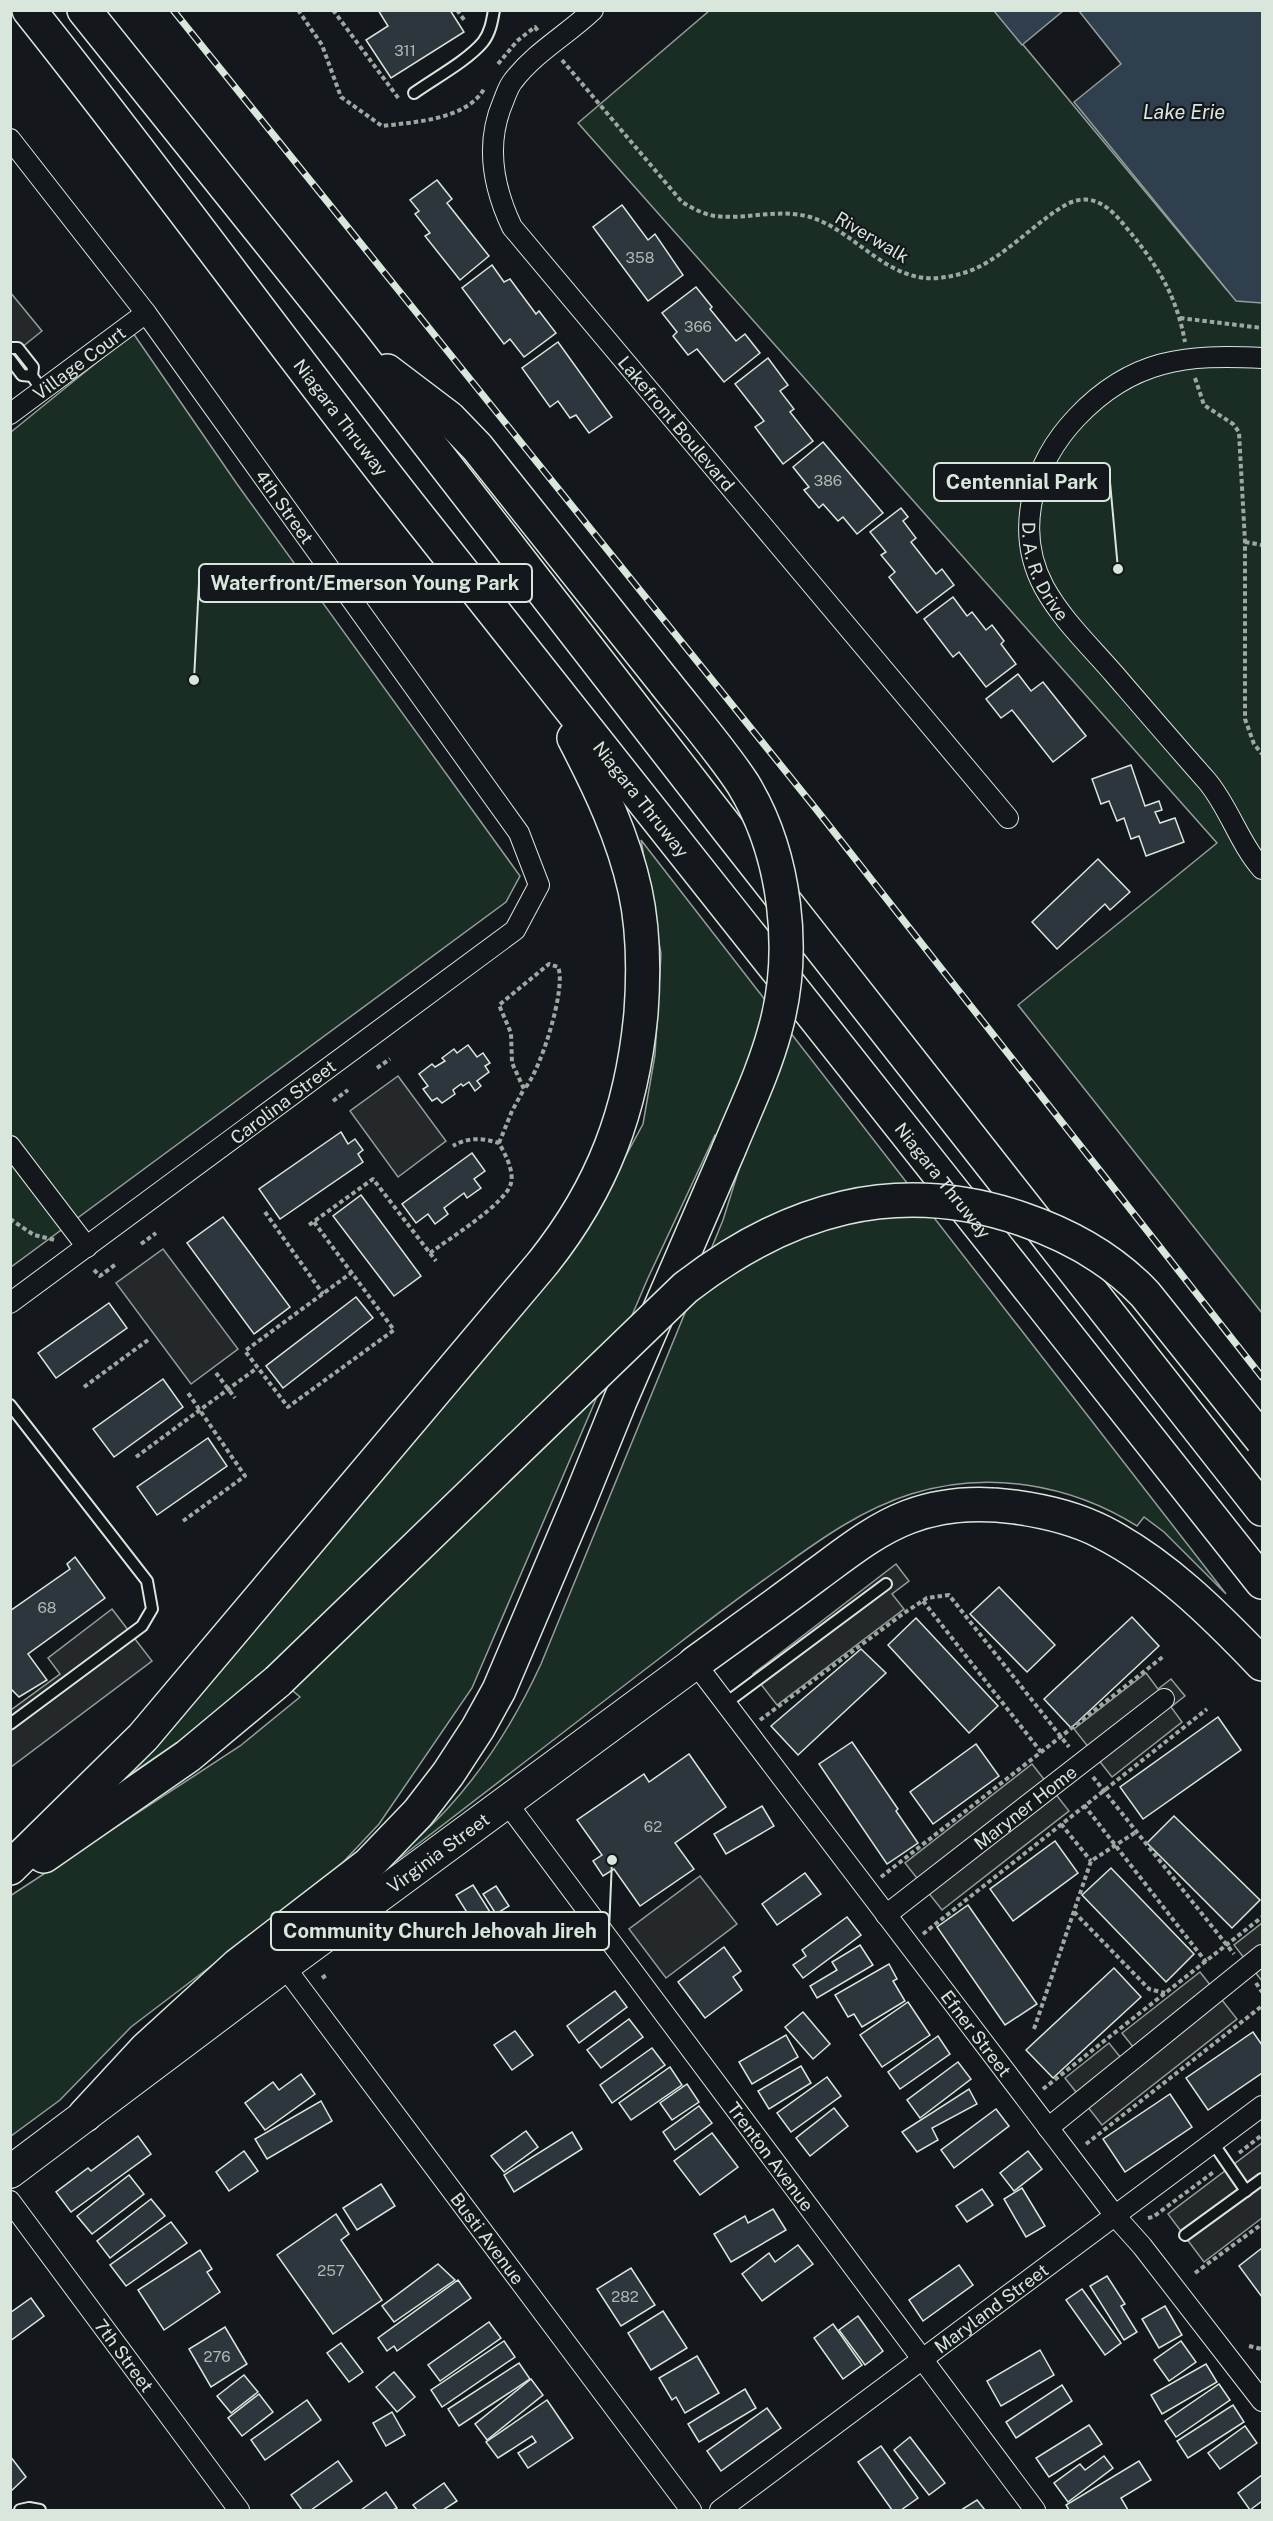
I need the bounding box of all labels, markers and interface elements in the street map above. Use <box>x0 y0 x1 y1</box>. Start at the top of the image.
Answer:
house number: 311 <box>394 42 416 59</box>
water label: Lake Erie <box>1143 100 1225 124</box>
street label: Riverwalk <box>831 207 913 267</box>
house number: 358 <box>626 249 654 266</box>
house number: 366 <box>684 318 712 335</box>
street label: Village Court <box>29 322 129 404</box>
street label: Lakefront Boulevard <box>614 351 739 495</box>
street label: Niagara Thruway <box>290 355 393 480</box>
callout: Centennial Park <box>934 463 1110 501</box>
street label: 4th Street <box>251 466 318 547</box>
text: Centennial Park <box>946 470 1099 494</box>
house number: 386 <box>814 472 842 489</box>
street label: D. A. R. Drive <box>1019 522 1073 624</box>
callout: Waterfront/Emerson Young Park <box>199 564 532 602</box>
text: Waterfront/Emerson Young Park <box>211 571 520 595</box>
street label: Niagara Thruway <box>589 737 694 861</box>
street label: Carolina Street <box>226 1056 340 1148</box>
street label: Niagara Thruway <box>891 1118 996 1242</box>
house number: 68 <box>38 1599 56 1616</box>
street label: Maryner Home <box>969 1761 1081 1853</box>
street label: Virginia Street <box>383 1808 493 1897</box>
house number: 62 <box>644 1818 662 1835</box>
callout: Community Church Jehovah Jireh <box>271 1912 609 1950</box>
text: Community Church Jehovah Jireh <box>283 1919 597 1943</box>
street label: Efner Street <box>937 1986 1016 2081</box>
street label: Trenton Avenue <box>723 2098 818 2215</box>
street label: Busti Avenue <box>447 2188 529 2288</box>
street label: Maryland Street <box>930 2259 1052 2357</box>
house number: 257 <box>317 2262 345 2279</box>
house number: 282 <box>611 2288 639 2305</box>
street label: 7th Street <box>91 2315 158 2396</box>
house number: 276 <box>204 2348 231 2365</box>

